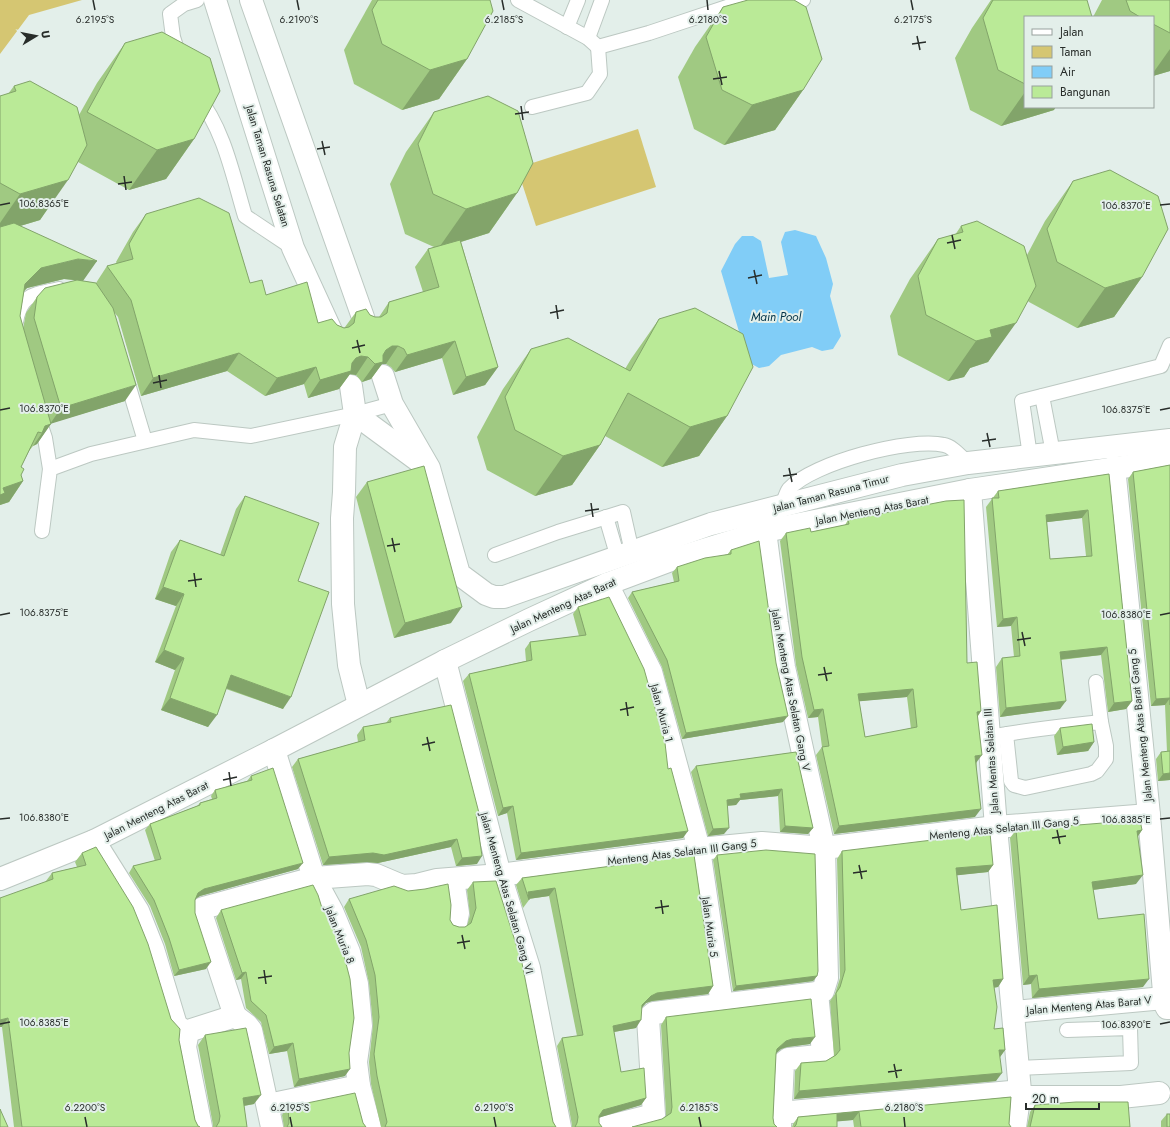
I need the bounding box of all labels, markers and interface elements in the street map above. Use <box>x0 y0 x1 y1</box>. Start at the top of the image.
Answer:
text: 6.2195°S <box>76 12 115 27</box>
text: 6.2190°S <box>280 12 319 27</box>
text: 6.2185°S <box>485 12 524 27</box>
text: 6.2180°S <box>689 12 728 27</box>
text: 6.2175°S <box>894 12 933 27</box>
north arrow <box>16 16 56 56</box>
legend <box>1024 16 1154 108</box>
text: Jalan <box>1058 23 1083 41</box>
text: U <box>37 29 54 39</box>
text: Taman <box>1060 43 1092 61</box>
text: Air <box>1060 63 1076 81</box>
text: Bangunan <box>1060 83 1110 101</box>
street label: Jalan Taman Rasuna Selatan <box>241 101 294 229</box>
text: 106.8365°E <box>19 196 69 211</box>
text: 106.8370°E <box>1101 198 1151 213</box>
water label: Main Pool <box>751 308 802 326</box>
text: 106.8370°E <box>19 401 69 416</box>
text: 106.8375°E <box>1101 402 1151 417</box>
street label: Jalan Taman Rasuna Timur <box>769 470 891 517</box>
street label: Jalan Menteng Atas Barat <box>812 491 930 529</box>
street label: Jalan Menteng Atas Barat <box>506 573 619 637</box>
text: 106.8375°E <box>19 605 69 620</box>
street label: Jalan Menteng Atas Selatan Gang V <box>767 606 815 773</box>
text: 106.8380°E <box>1101 607 1151 622</box>
street label: Jalan Menteng Atas Barat Gang 5 <box>1124 648 1156 804</box>
street label: Jalan Muria 1 <box>646 680 677 744</box>
street label: Jalan Mentas Selatan III <box>979 708 1003 816</box>
street label: Jalan Menteng Atas Barat <box>99 777 211 844</box>
street label: Jalan Menteng Atas Selatan Gang VI <box>476 808 538 976</box>
text: 106.8380°E <box>19 810 69 825</box>
street label: Menteng Atas Selatan III Gang 5 <box>928 812 1080 844</box>
text: 106.8385°E <box>1101 812 1151 827</box>
street label: Menteng Atas Selatan III Gang 5 <box>606 835 758 869</box>
street label: Jalan Muria 5 <box>698 894 722 958</box>
street label: Jalan Muria 8 <box>320 902 359 966</box>
street label: Jalan Menteng Atas Barat V <box>1024 991 1153 1019</box>
text: 106.8385°E <box>19 1015 69 1030</box>
text: 106.8390°E <box>1101 1017 1151 1032</box>
scale bar <box>1026 1085 1099 1111</box>
text: 20 m <box>1032 1090 1059 1108</box>
text: 6.2200°S <box>65 1100 106 1115</box>
text: 6.2195°S <box>271 1100 310 1115</box>
text: 6.2190°S <box>475 1100 514 1115</box>
text: 6.2185°S <box>680 1100 719 1115</box>
text: 6.2180°S <box>885 1100 924 1115</box>

